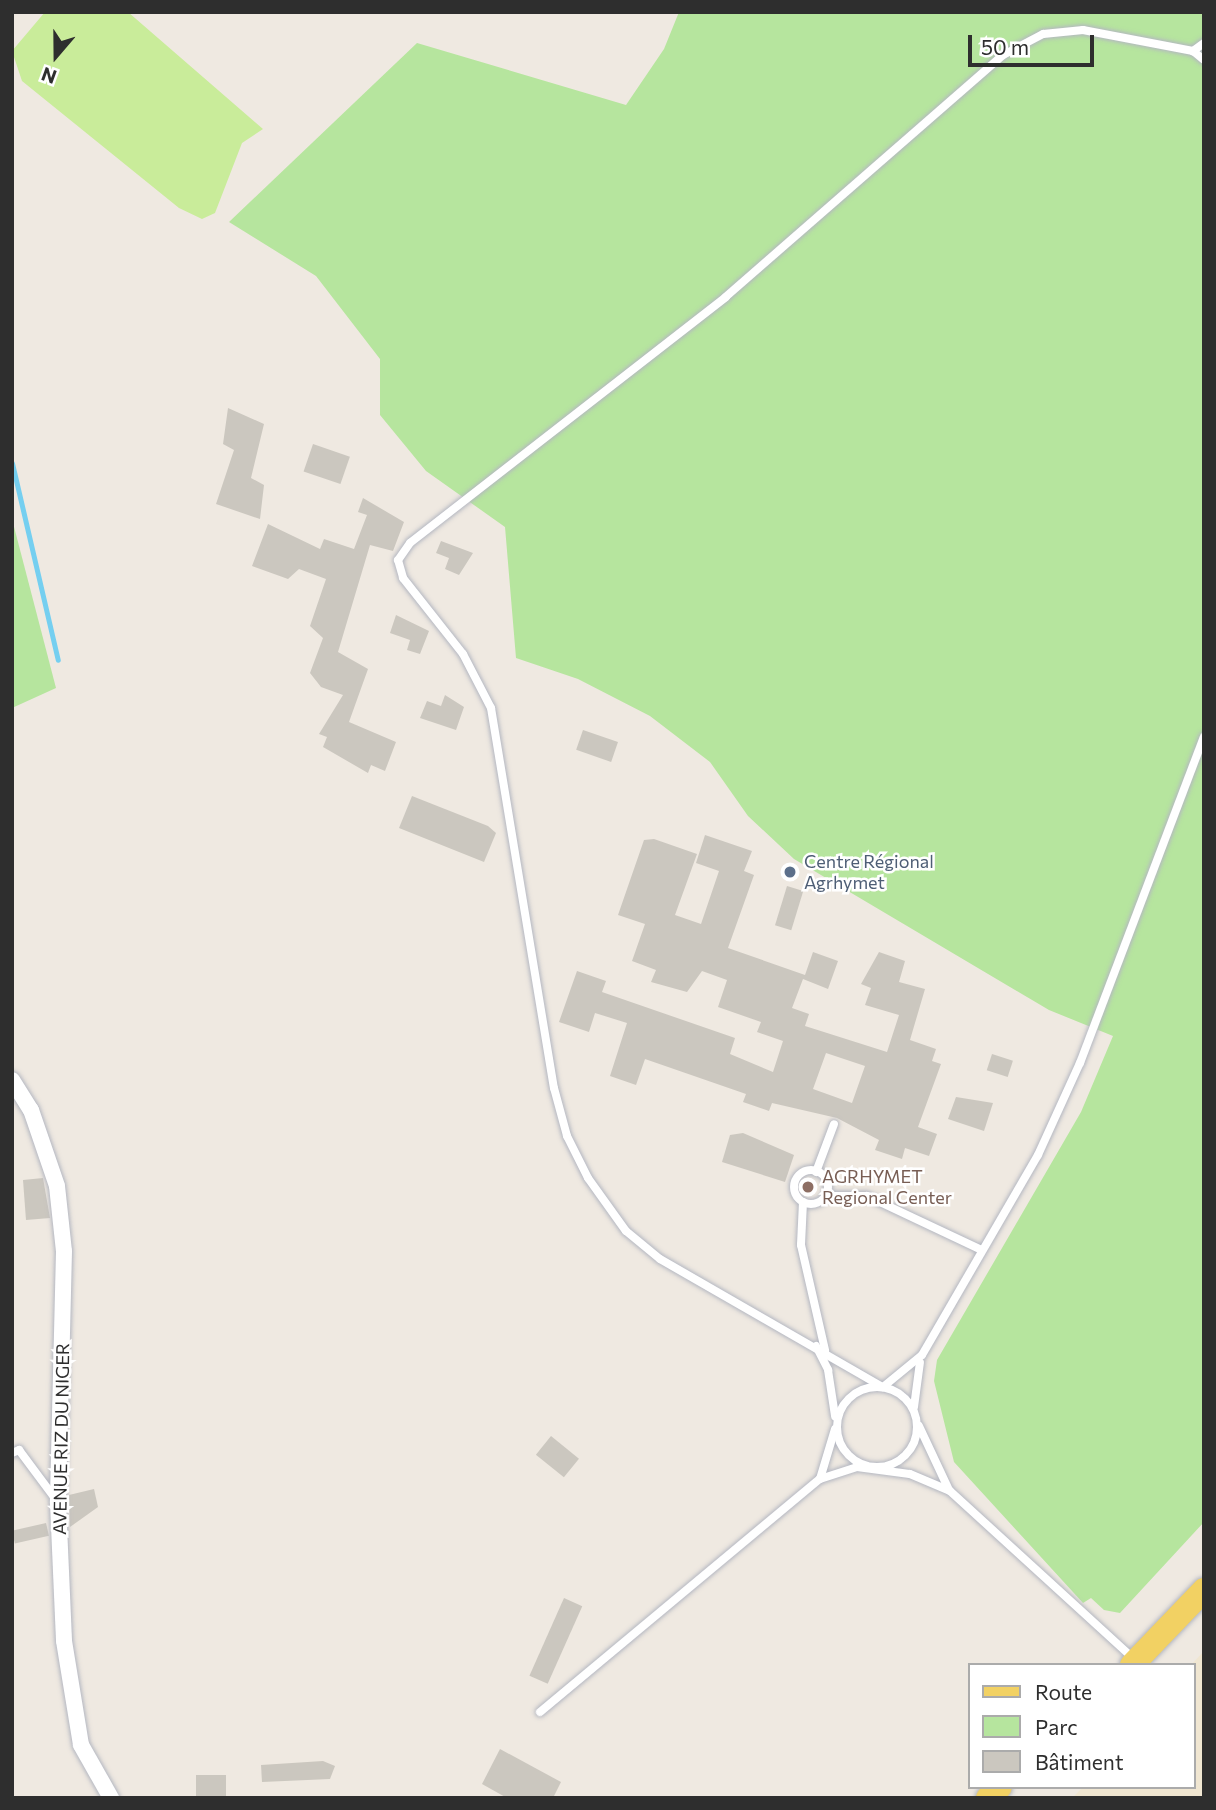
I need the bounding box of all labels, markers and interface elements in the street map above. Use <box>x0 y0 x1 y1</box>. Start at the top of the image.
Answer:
north arrow <box>21 21 91 91</box>
scale bar <box>971 21 1097 65</box>
text: 50 m <box>981 34 1029 59</box>
text: N <box>38 63 59 89</box>
place label: Centre Régional Agrhymet <box>804 851 934 894</box>
marker: Centre Régional Agrhymet <box>782 864 798 880</box>
place label: AGRHYMET Regional Center <box>822 1166 952 1208</box>
marker: AGRHYMET Regional Center <box>800 1179 816 1195</box>
street label: AVENUE RIZ DU NIGER <box>49 1343 73 1535</box>
legend <box>968 1663 1195 1789</box>
text: Route <box>1035 1679 1092 1704</box>
text: Parc <box>1035 1714 1078 1739</box>
text: Bâtiment <box>1035 1749 1124 1774</box>

